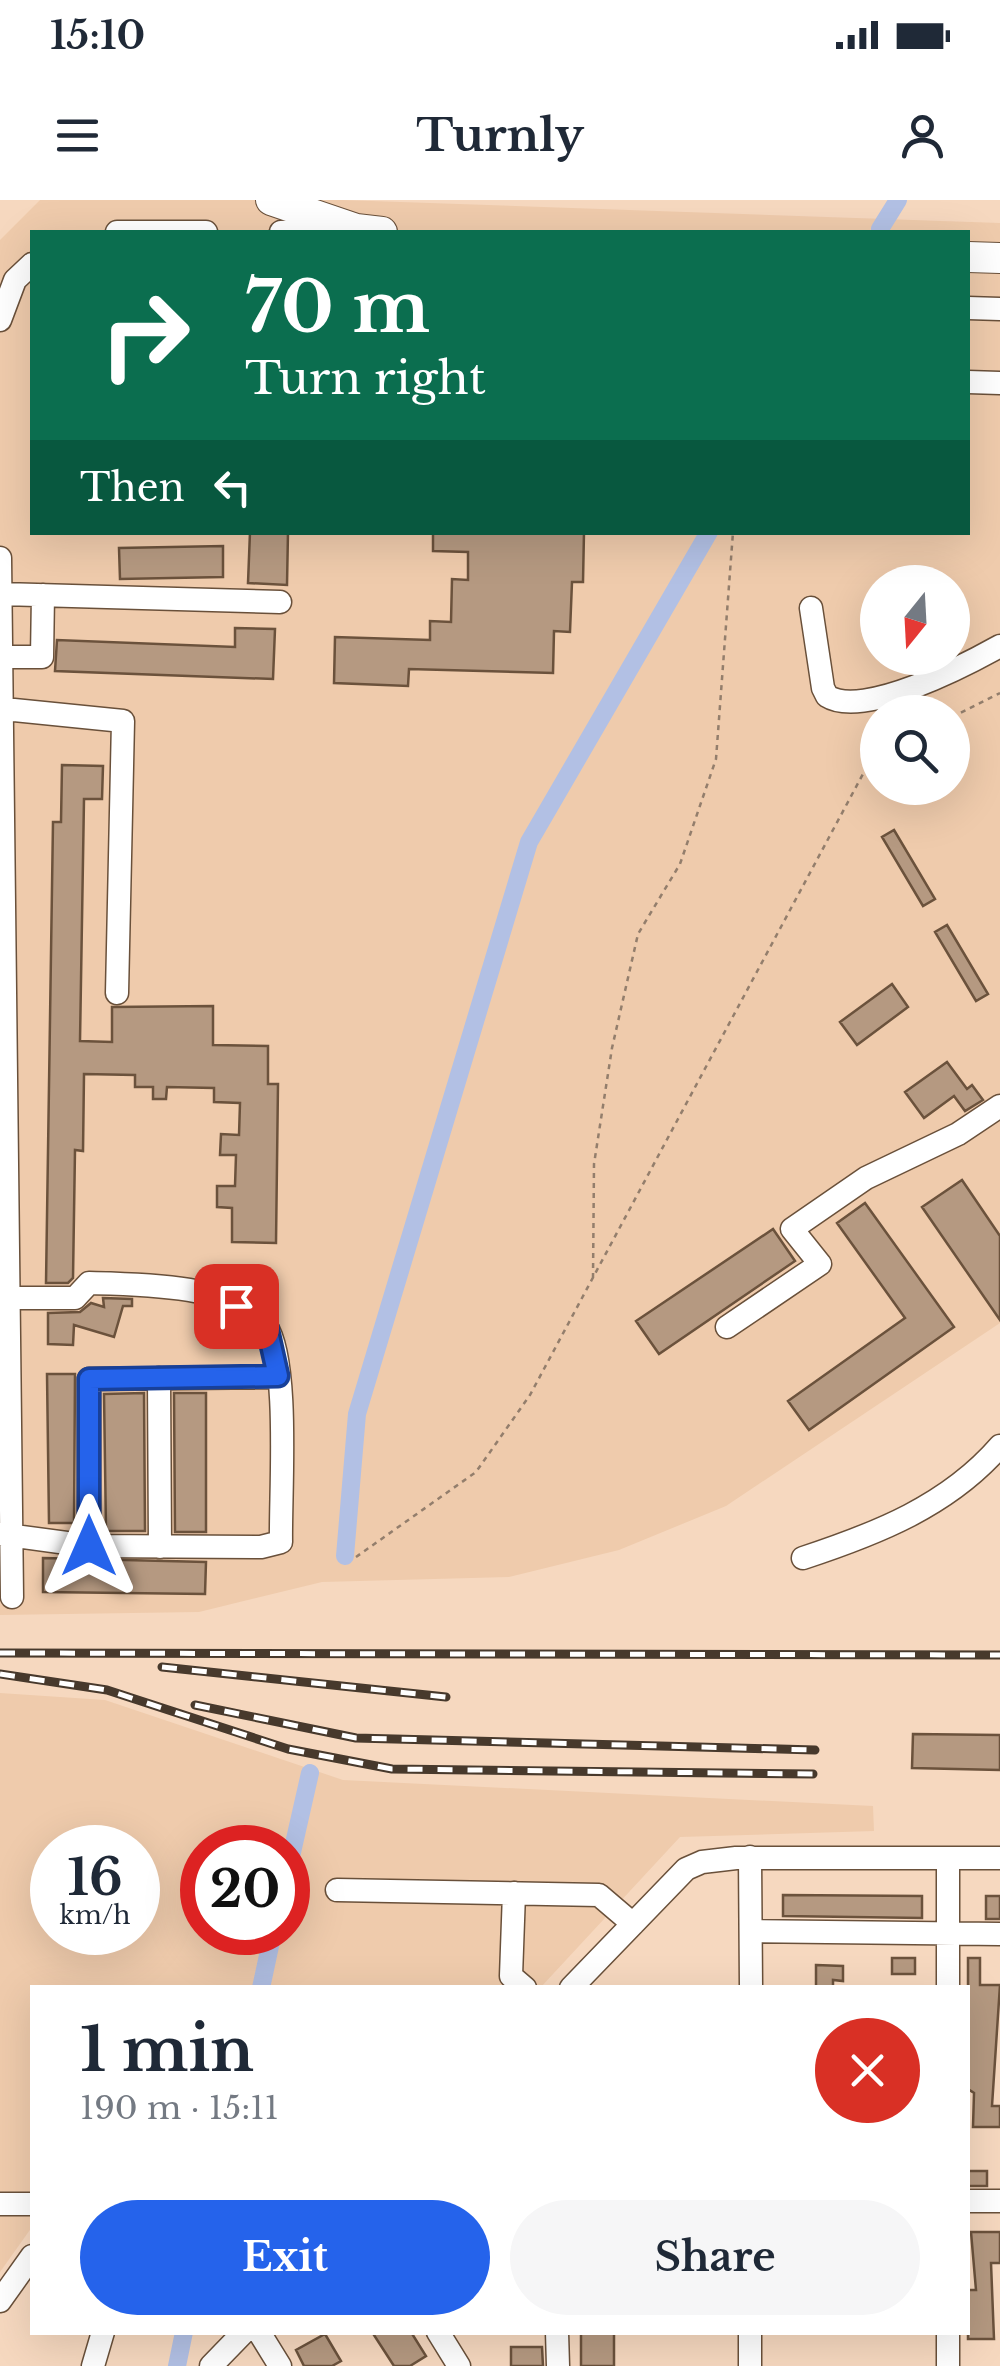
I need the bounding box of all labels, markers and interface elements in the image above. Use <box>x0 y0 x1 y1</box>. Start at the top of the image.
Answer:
text: 15:10 <box>50 12 145 59</box>
text: Turnly <box>416 107 584 163</box>
icon: menu <box>50 108 105 163</box>
icon: person <box>895 108 950 163</box>
text: 70 m <box>245 264 430 351</box>
icon: right <box>80 270 210 400</box>
text: Turn right <box>245 350 486 406</box>
icon: left <box>205 460 260 515</box>
text: Then <box>80 464 185 511</box>
north arrow <box>860 565 970 675</box>
map controls <box>860 565 970 805</box>
button: search <box>860 695 970 805</box>
pin <box>194 1264 279 1349</box>
icon: arrive <box>209 1279 264 1334</box>
position arrow <box>37 1494 141 1598</box>
speed limit sign: 20 <box>180 1825 310 1955</box>
text: 16 <box>67 1846 123 1909</box>
text: km/h <box>60 1900 130 1931</box>
text: 1 min <box>80 2013 254 2087</box>
button: close <box>815 2018 920 2123</box>
text: 190 m · 15:11 <box>80 2088 279 2128</box>
button: Exit <box>80 2200 490 2315</box>
button: Share <box>510 2200 920 2315</box>

